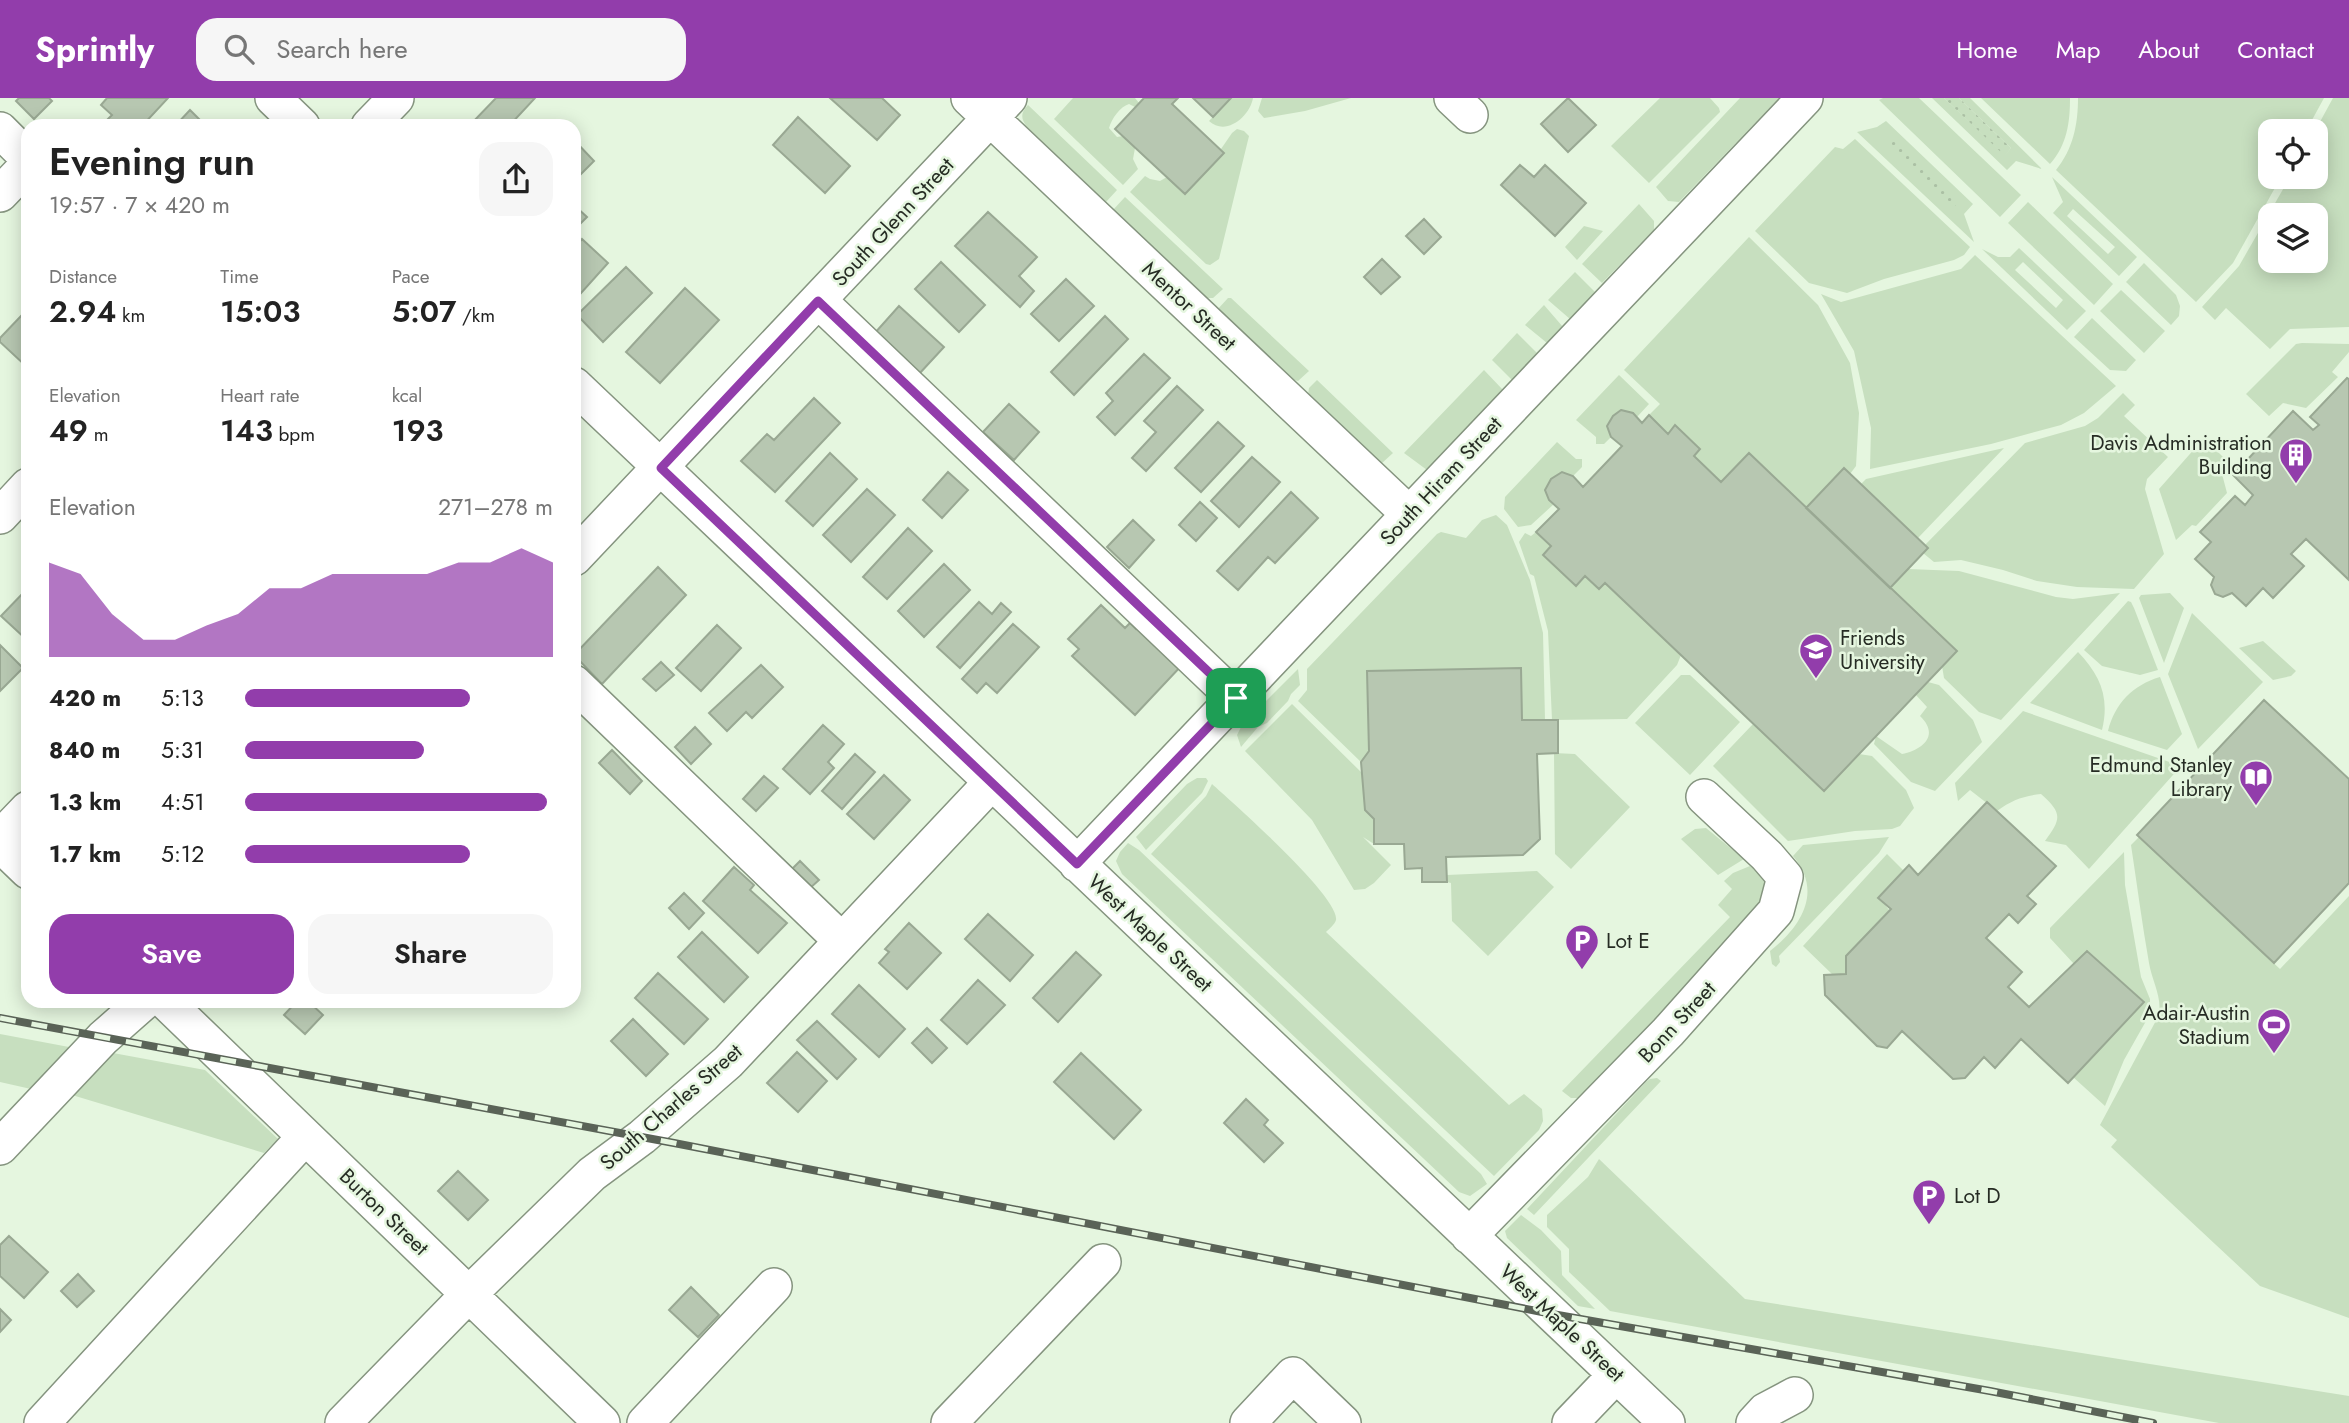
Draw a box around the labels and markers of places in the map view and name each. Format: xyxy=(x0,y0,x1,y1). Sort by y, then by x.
place label: Davis Administration Building xyxy=(2090,428,2272,482)
building icon: Davis Administration Building xyxy=(2277,436,2315,485)
place label: Friends University xyxy=(1840,623,1926,677)
school or university icon: Friends University xyxy=(1797,631,1835,680)
pin xyxy=(1206,668,1266,728)
place label: Edmund Stanley Library xyxy=(2090,750,2233,804)
library icon: Edmund Stanley Library xyxy=(2237,758,2275,807)
parking icon: Lot E xyxy=(1563,922,1601,971)
place label: Lot E xyxy=(1606,926,1650,956)
place label: Adair-Austin Stadium xyxy=(2143,998,2250,1052)
sports icon: Adair-Austin Stadium xyxy=(2255,1006,2293,1055)
parking icon: Lot D xyxy=(1910,1177,1948,1226)
place label: Lot D xyxy=(1954,1181,2001,1211)

